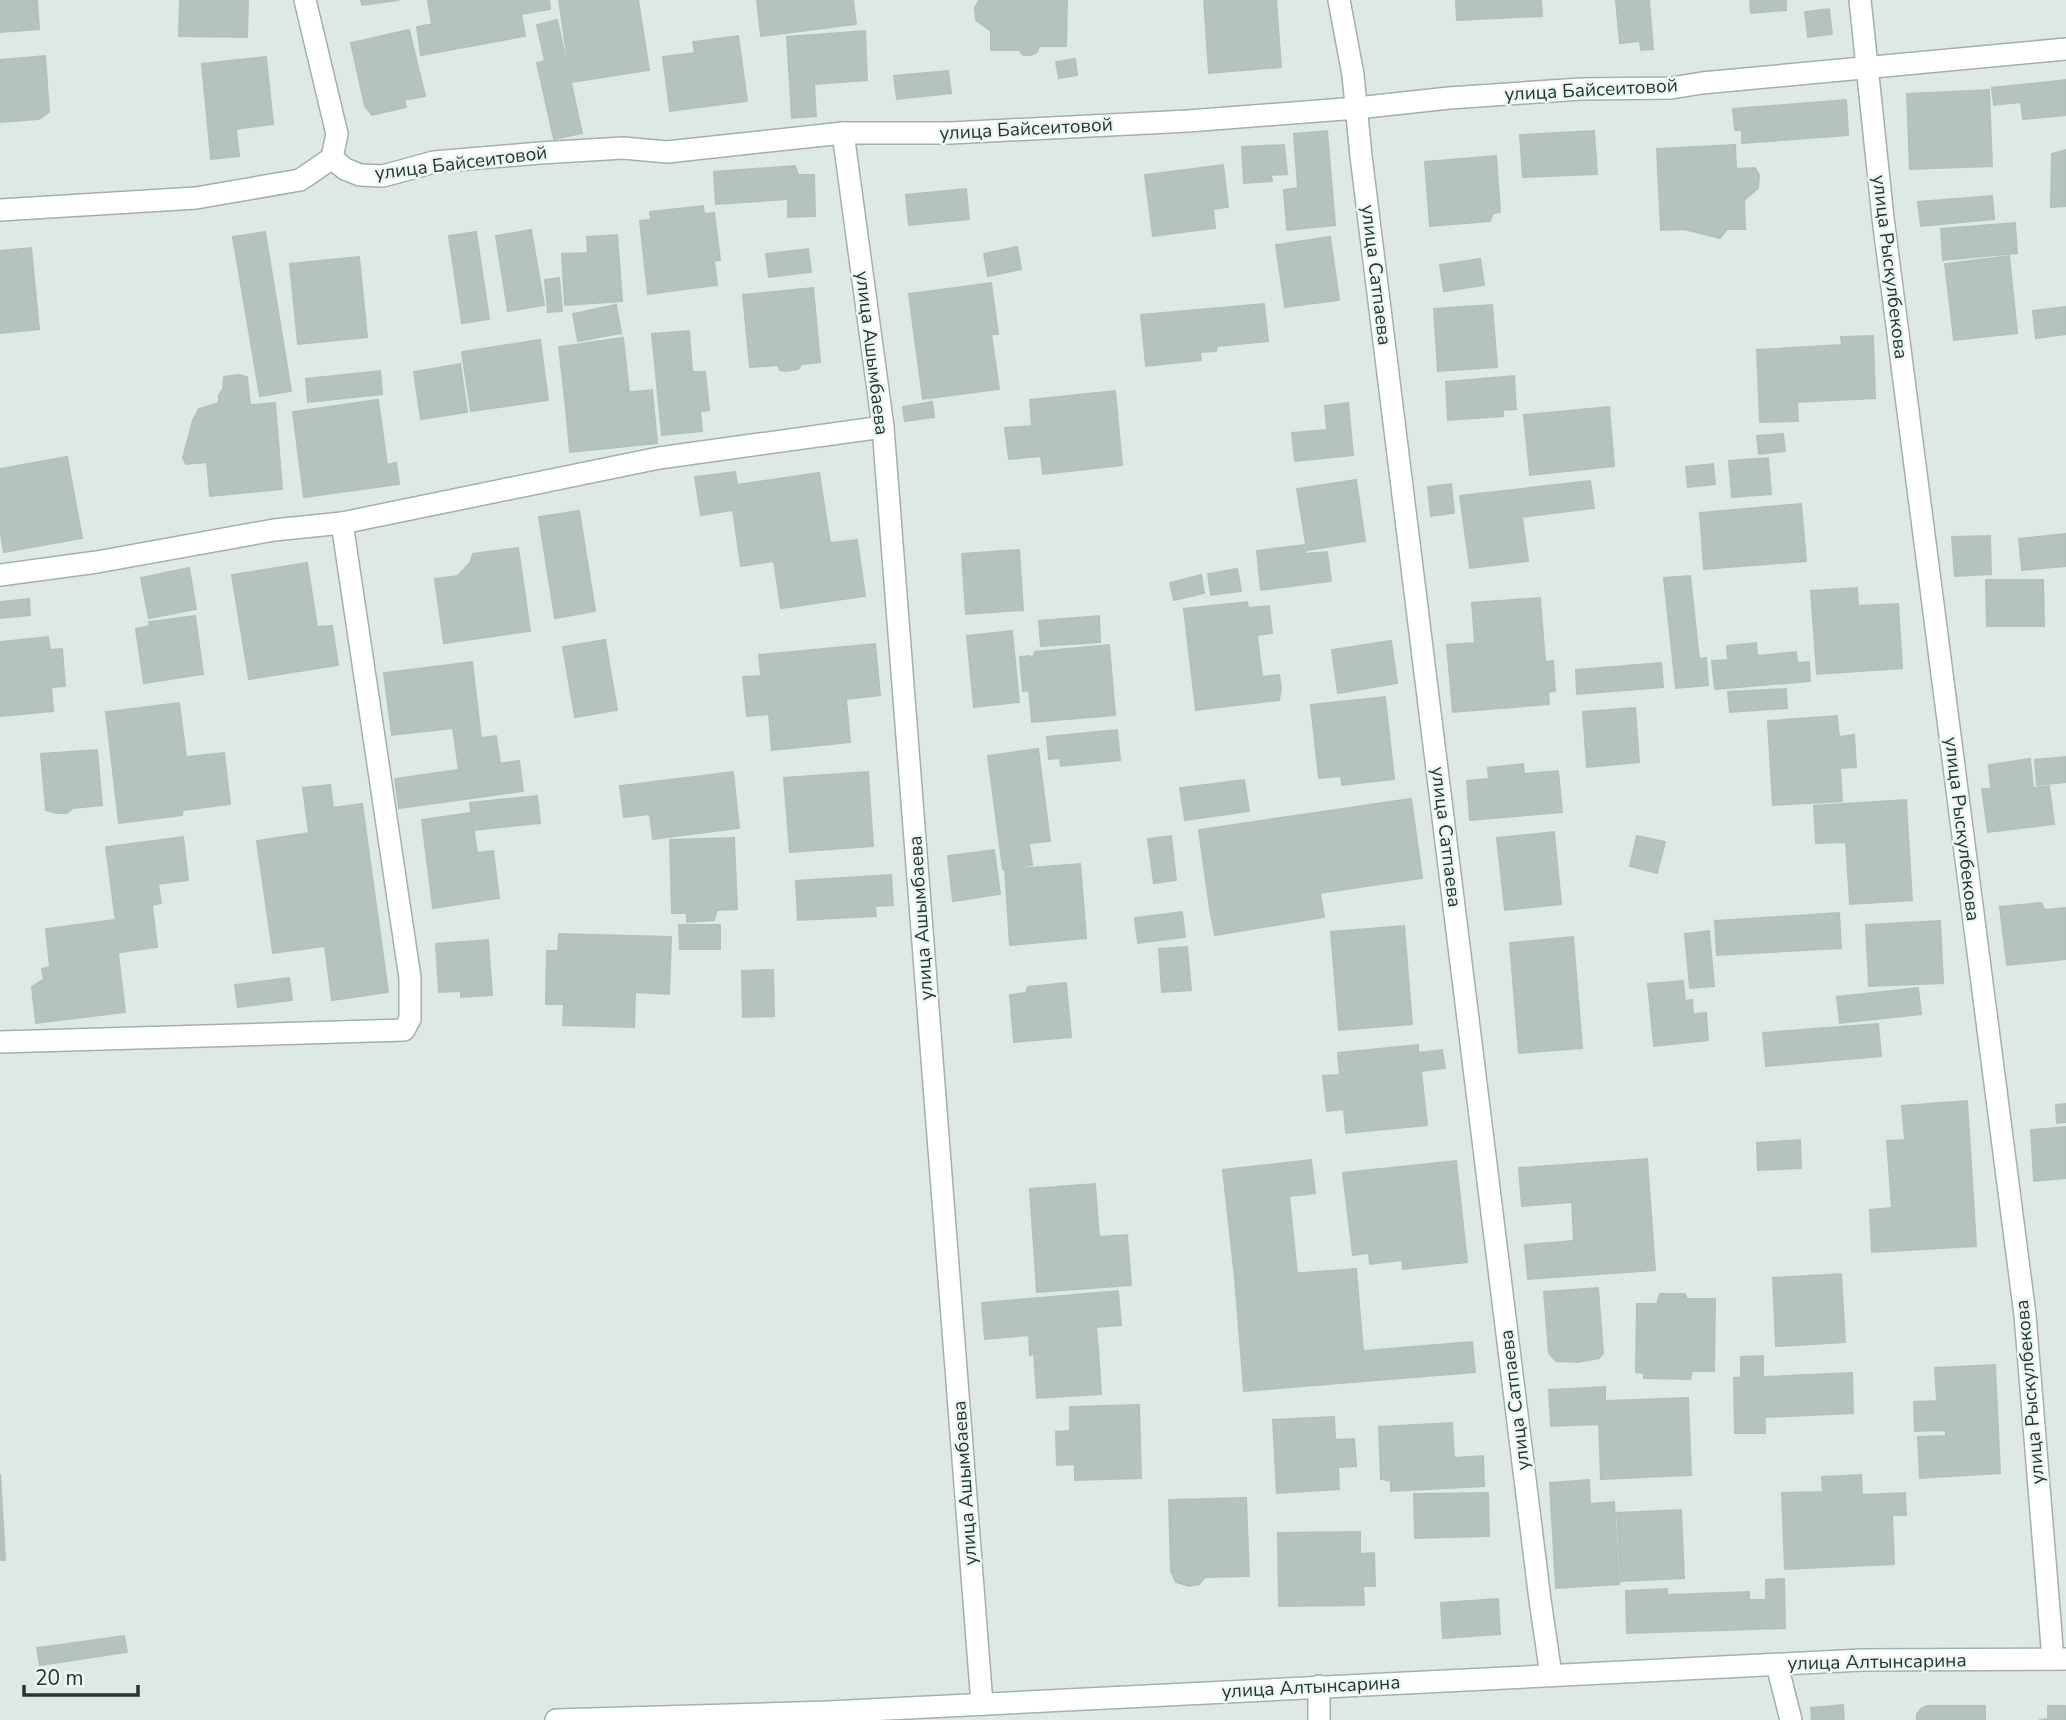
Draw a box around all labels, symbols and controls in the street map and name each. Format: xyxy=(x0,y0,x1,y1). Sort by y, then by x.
street label: улица Байсеитовой xyxy=(1504,72,1678,108)
street label: улица Байсеитовой xyxy=(939,111,1113,147)
street label: улица Байсеитовой xyxy=(373,140,549,186)
street label: улица Рыскулбекова xyxy=(1866,173,1914,361)
street label: улица Сатпаева xyxy=(1354,203,1398,347)
street label: улица Ашымбаева xyxy=(849,269,895,437)
street label: улица Рыскулбекова xyxy=(1938,735,1986,923)
street label: улица Сатпаева xyxy=(1424,765,1468,909)
street label: улица Ашымбаева xyxy=(902,835,940,1001)
street label: улица Рыскулбекова xyxy=(2009,1299,2051,1485)
street label: улица Сатпаева xyxy=(1493,1328,1537,1472)
street label: улица Ашымбаева xyxy=(946,1400,984,1566)
street label: улица Алтынсарина xyxy=(1787,1647,1967,1677)
scale bar xyxy=(24,1654,138,1698)
text: 20 m xyxy=(35,1664,84,1692)
street label: улица Алтынсарина xyxy=(1221,1669,1401,1705)

